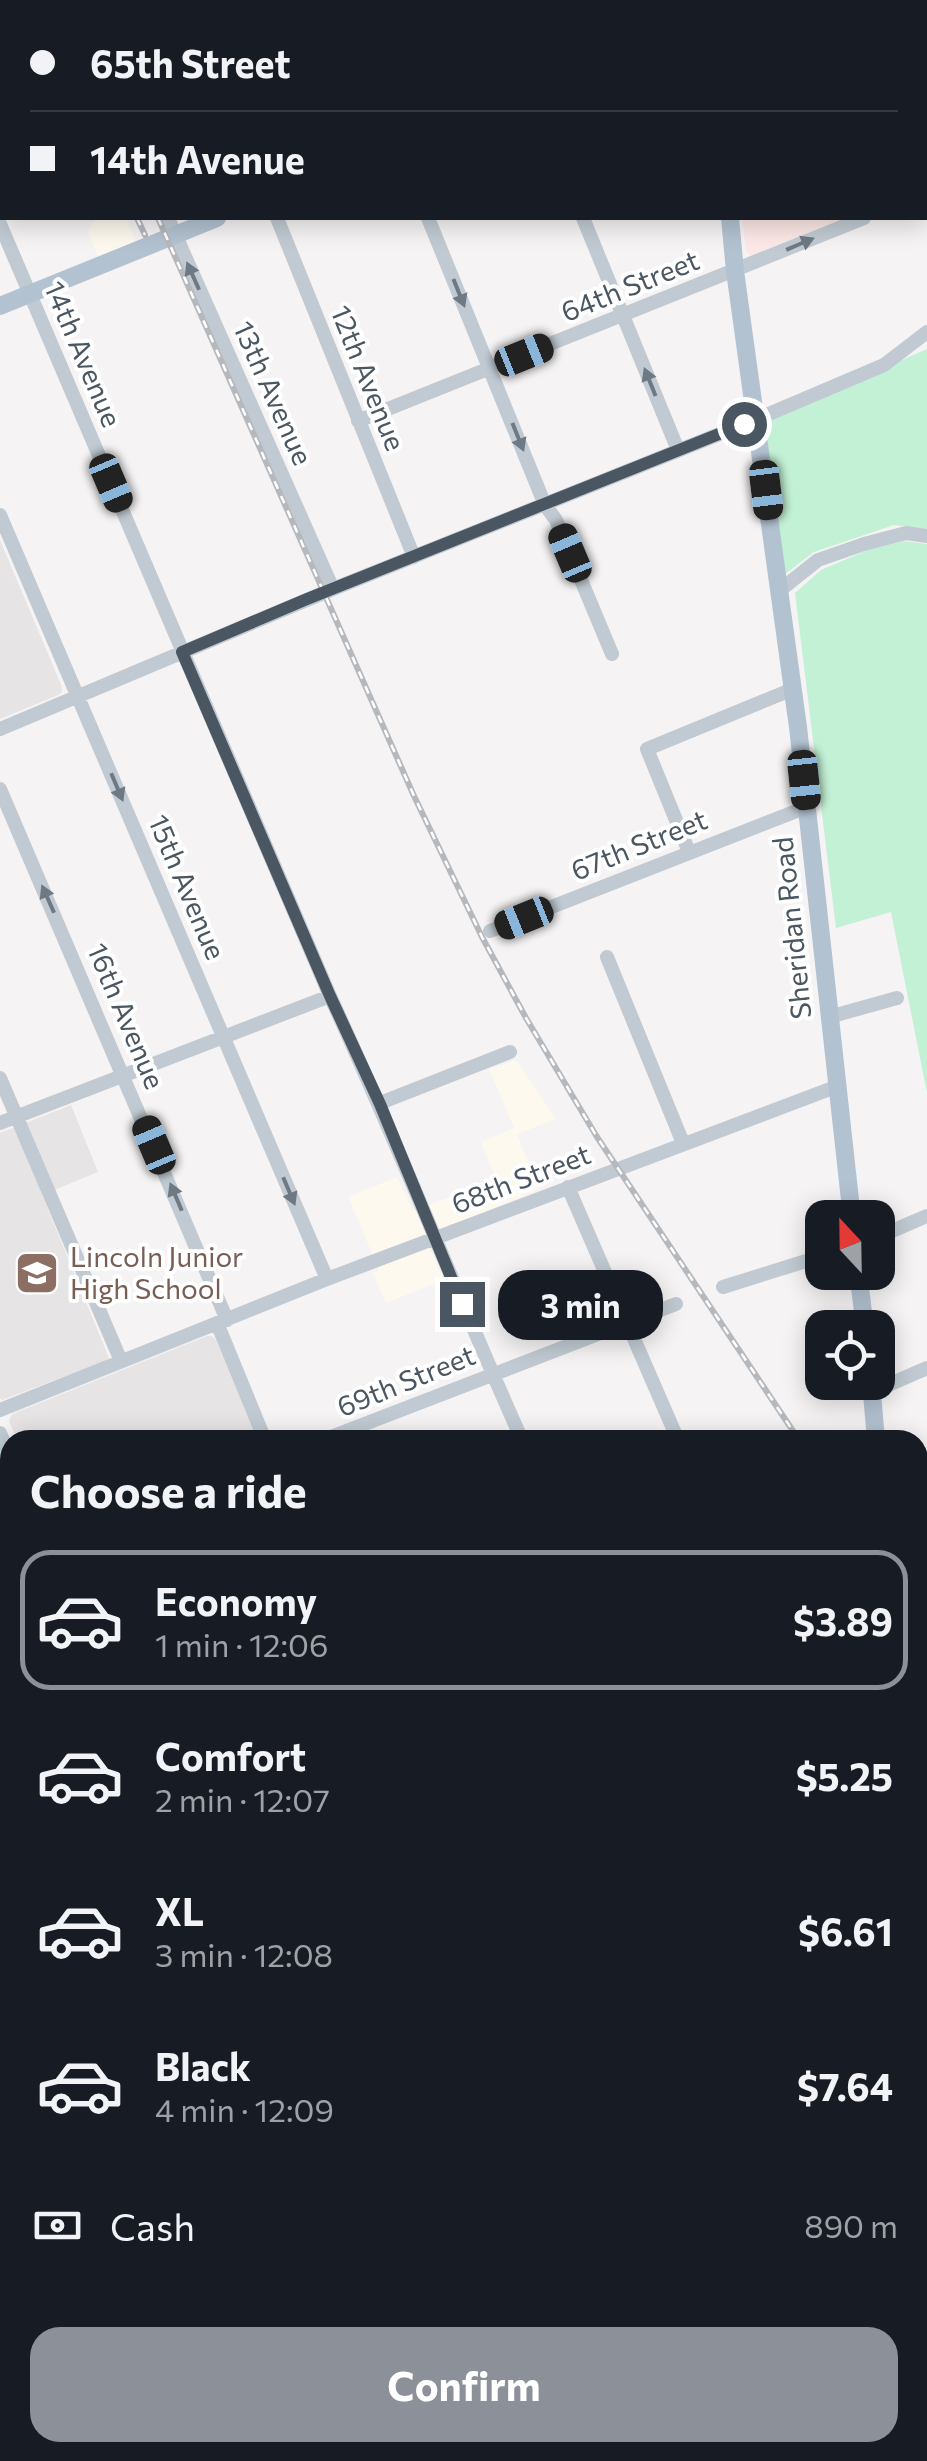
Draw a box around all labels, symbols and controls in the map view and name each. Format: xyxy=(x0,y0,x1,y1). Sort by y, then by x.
text: 65th Street xyxy=(90,39,290,86)
text: 14th Avenue xyxy=(90,135,305,182)
one-way arrow xyxy=(785,236,815,252)
street label: 64th Street xyxy=(556,242,704,328)
one-way arrow xyxy=(185,261,202,290)
street label: 14th Avenue xyxy=(38,276,130,432)
one-way arrow xyxy=(452,278,468,308)
street label: 12th Avenue xyxy=(324,300,413,455)
street label: 13th Avenue xyxy=(227,315,321,470)
car xyxy=(491,330,557,380)
one-way arrow xyxy=(642,367,658,397)
route start xyxy=(722,402,767,447)
one-way arrow xyxy=(510,422,526,452)
car xyxy=(85,450,137,516)
car xyxy=(747,458,785,522)
car xyxy=(544,520,596,586)
car xyxy=(786,749,822,811)
one-way arrow xyxy=(109,772,125,802)
street label: 67th Street xyxy=(566,801,712,887)
street label: 15th Avenue xyxy=(142,809,234,964)
street label: Sheridan Road xyxy=(765,835,817,1021)
one-way arrow xyxy=(40,884,56,914)
car xyxy=(491,893,557,943)
street label: 16th Avenue xyxy=(81,938,173,1094)
car xyxy=(128,1112,180,1178)
street label: 68th Street xyxy=(446,1136,595,1220)
one-way arrow xyxy=(281,1176,297,1206)
one-way arrow xyxy=(168,1183,184,1212)
north arrow xyxy=(805,1200,895,1290)
map controls xyxy=(805,1200,895,1400)
place label: Lincoln Junior High School xyxy=(70,1239,243,1305)
school or university icon: Lincoln Junior High School xyxy=(14,1250,60,1296)
callout: 3 min xyxy=(497,1269,662,1339)
route end xyxy=(440,1282,485,1327)
text: 3 min xyxy=(540,1285,621,1325)
button: locate xyxy=(805,1310,895,1400)
street label: 69th Street xyxy=(332,1337,480,1423)
text: Choose a ride xyxy=(30,1462,307,1517)
icon: car xyxy=(35,1575,125,1665)
text: Economy xyxy=(155,1577,317,1624)
text: $3.89 xyxy=(793,1597,893,1644)
text: 1 min · 12:06 xyxy=(155,1624,328,1664)
icon: car xyxy=(35,1730,125,1820)
text: Comfort xyxy=(155,1732,306,1779)
text: $5.25 xyxy=(796,1752,893,1799)
text: 2 min · 12:07 xyxy=(155,1779,330,1819)
icon: car xyxy=(35,1885,125,1975)
text: XL xyxy=(155,1887,204,1934)
text: $6.61 xyxy=(798,1907,893,1954)
text: 3 min · 12:08 xyxy=(155,1934,333,1974)
icon: car xyxy=(35,2040,125,2130)
text: Black xyxy=(155,2042,251,2089)
text: $7.64 xyxy=(797,2062,893,2109)
text: 4 min · 12:09 xyxy=(155,2089,334,2129)
icon: cash xyxy=(30,2198,85,2253)
text: Cash xyxy=(110,2202,195,2249)
text: 890 m xyxy=(804,2205,898,2245)
button: Confirm xyxy=(30,2327,898,2442)

